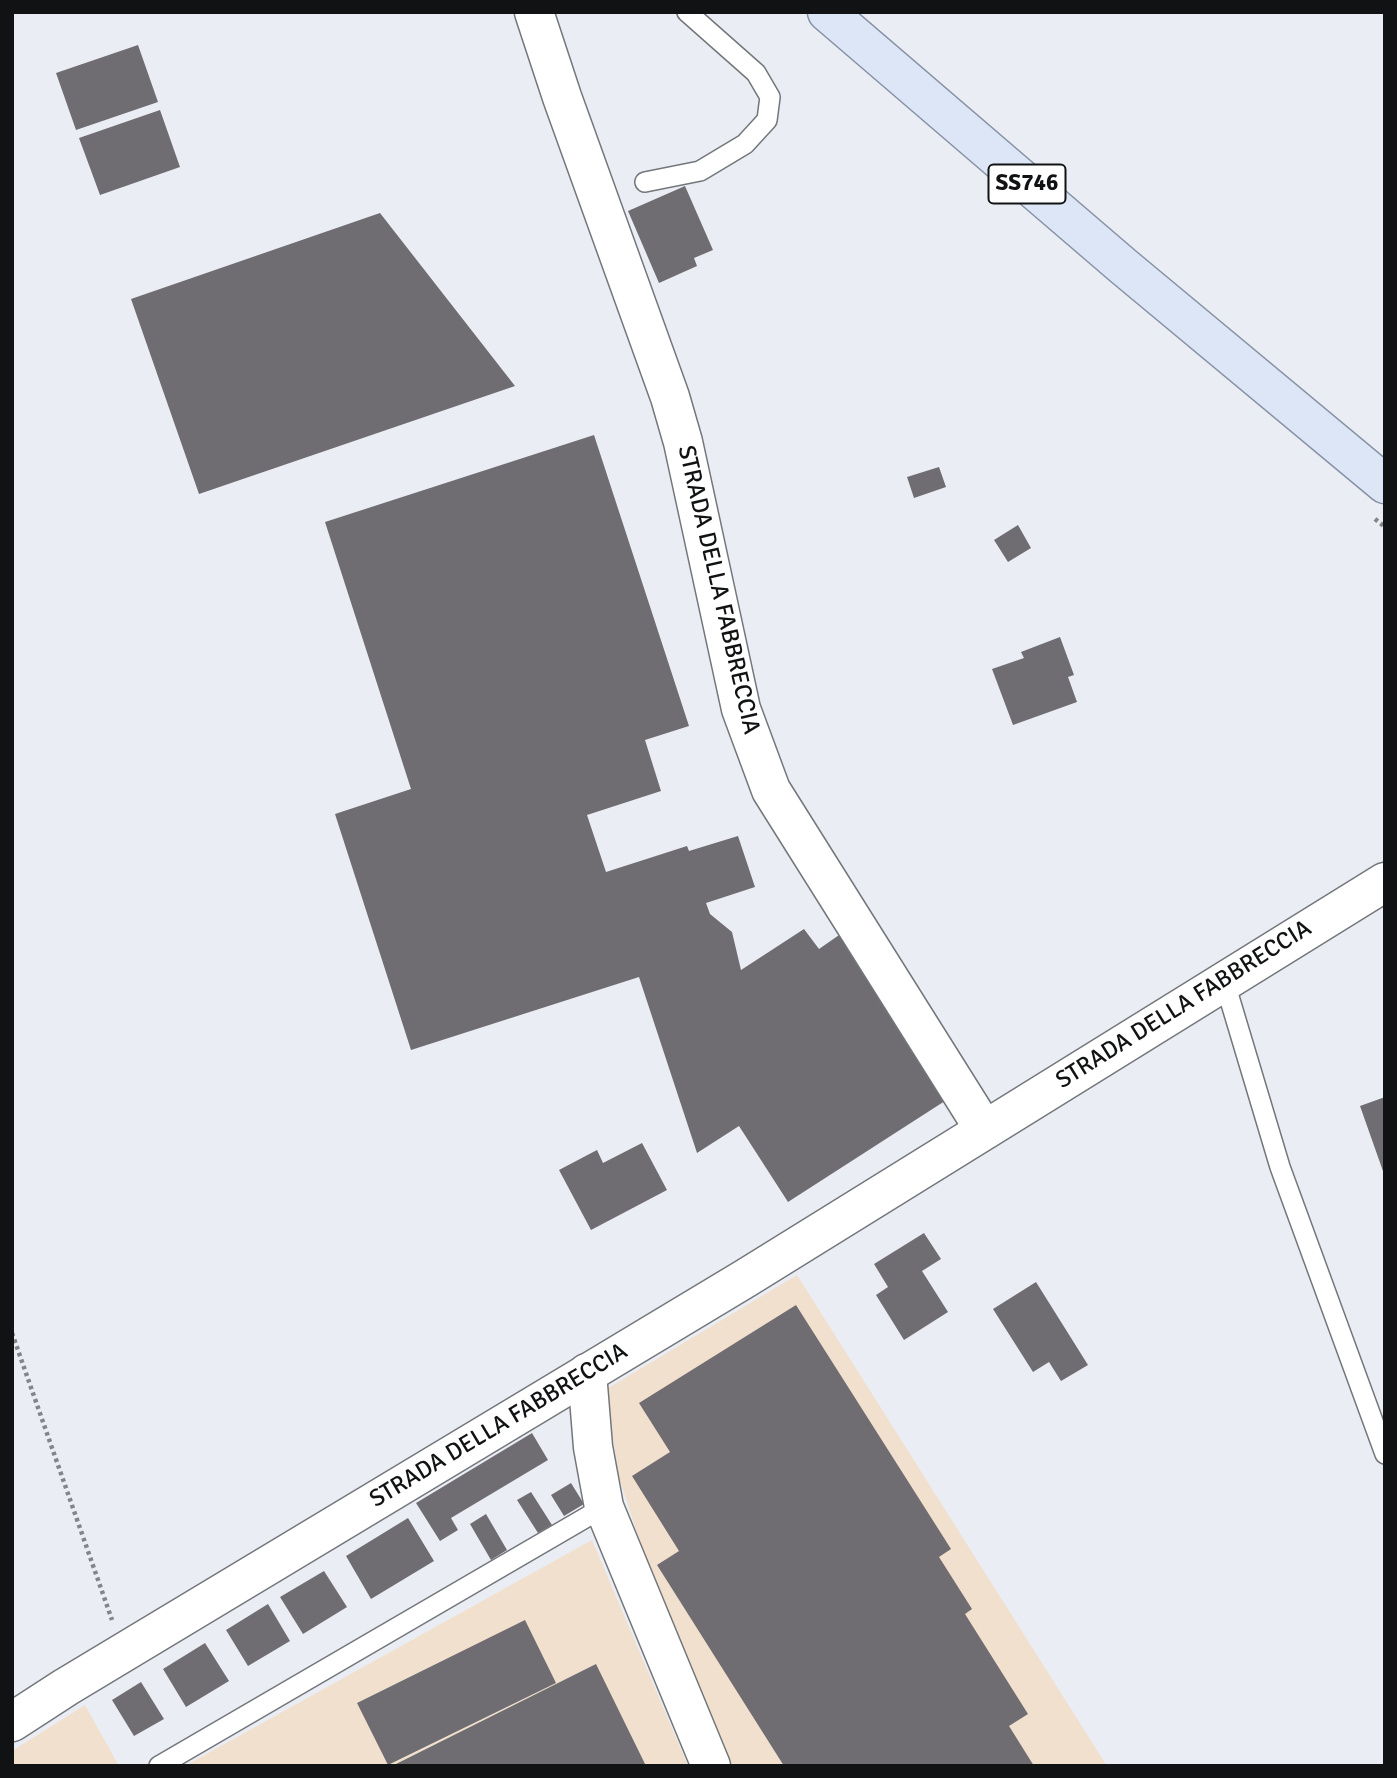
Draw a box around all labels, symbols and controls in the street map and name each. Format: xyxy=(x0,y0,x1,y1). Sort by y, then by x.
road number: SS746 xyxy=(988,164,1066,204)
street label: STRADA DELLA FABBRECCIA xyxy=(671,443,765,737)
street label: STRADA DELLA FABBRECCIA xyxy=(1051,914,1317,1096)
street label: STRADA DELLA FABBRECCIA xyxy=(365,1338,633,1514)

